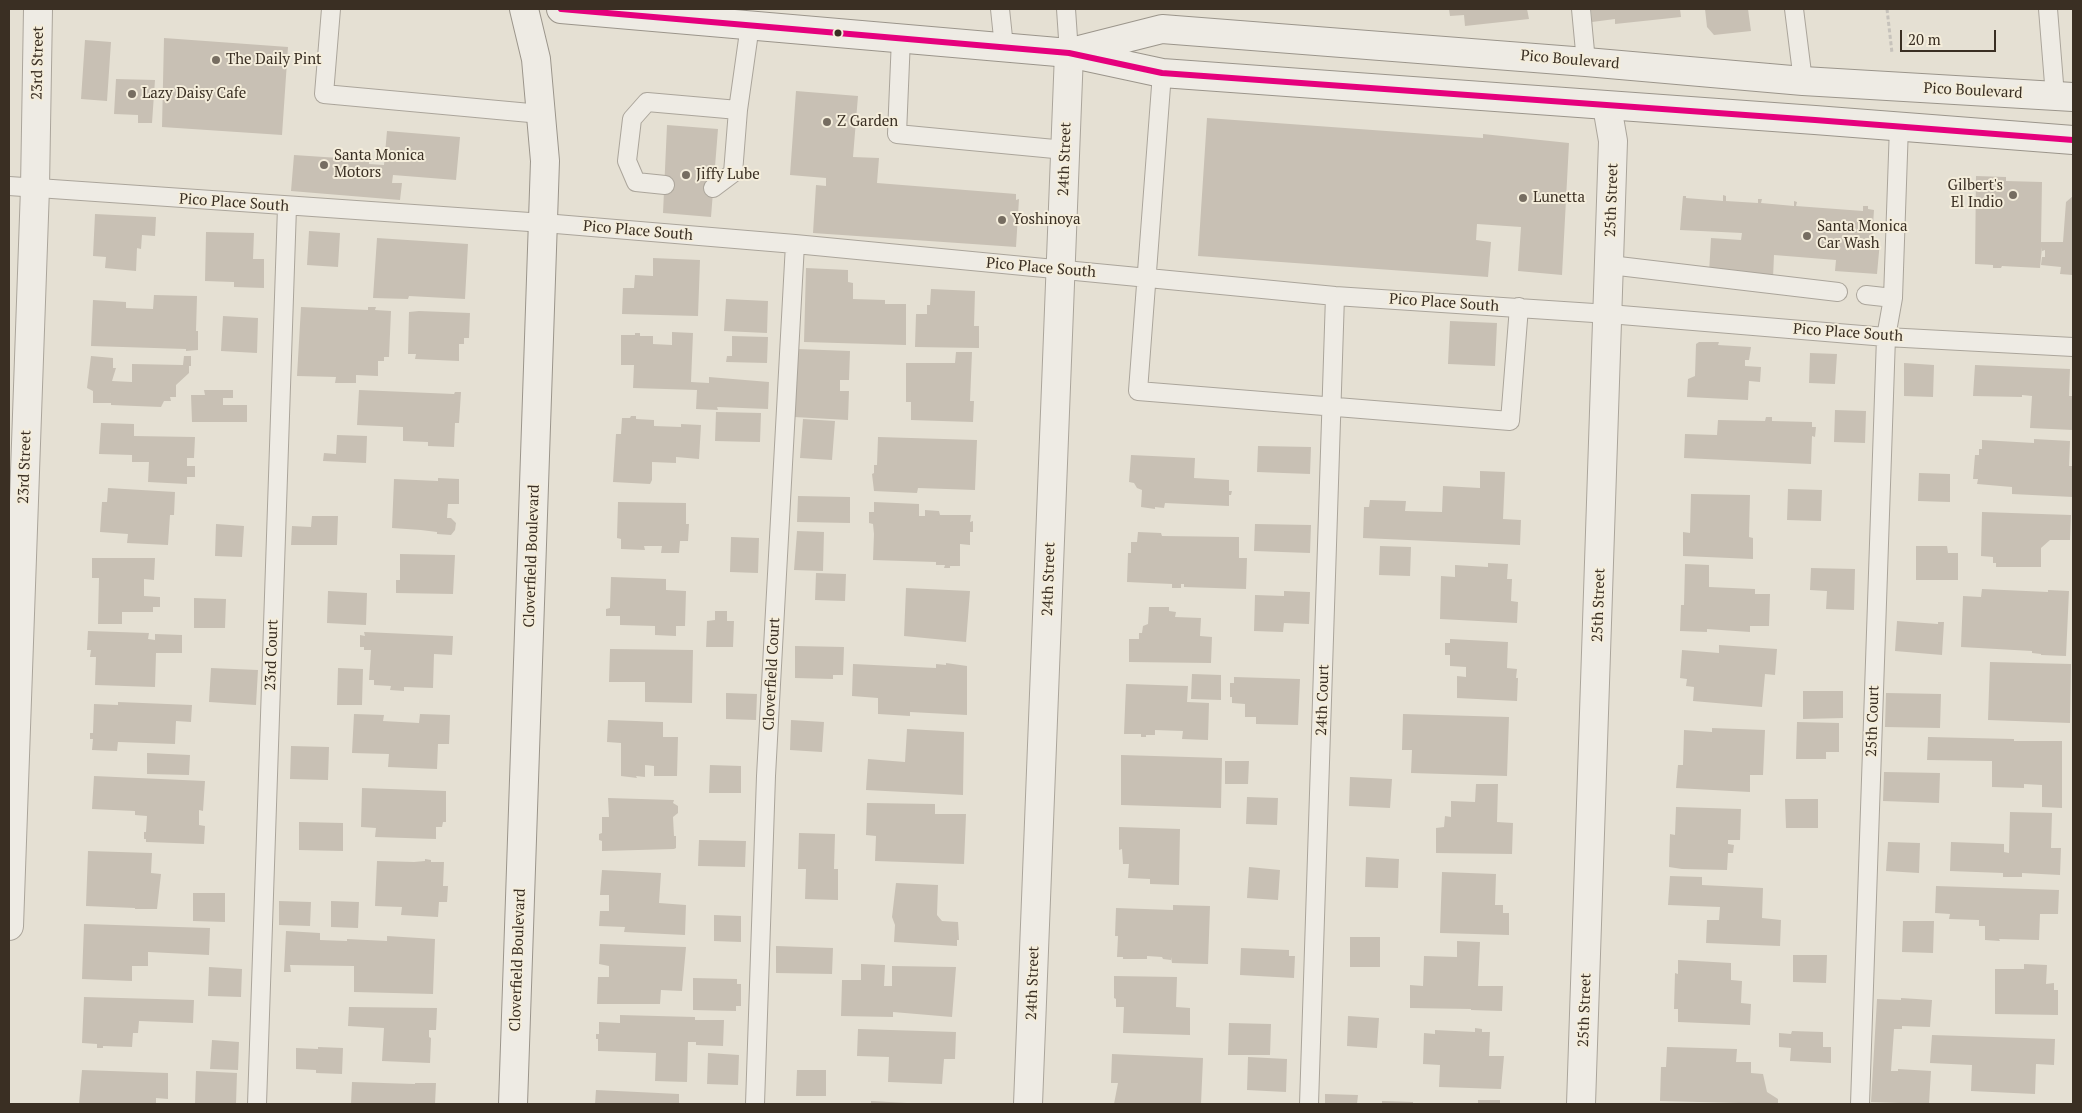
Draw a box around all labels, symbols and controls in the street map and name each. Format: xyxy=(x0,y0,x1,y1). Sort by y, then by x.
scale bar xyxy=(1902,20,1998,52)
street label: 23rd Street xyxy=(28,26,48,100)
unlabelled marker xyxy=(833,28,843,38)
text: 20 m xyxy=(1908,29,1941,49)
street label: Pico Boulevard xyxy=(1520,47,1620,73)
place label: The Daily Pint xyxy=(226,51,322,69)
marker: The Daily Pint xyxy=(210,54,222,66)
street label: Pico Boulevard xyxy=(1923,79,2023,103)
place label: Lazy Daisy Cafe xyxy=(142,85,246,103)
marker: Lazy Daisy Cafe xyxy=(126,88,138,100)
place label: Z Garden xyxy=(837,113,898,131)
marker: Z Garden xyxy=(821,116,833,128)
street label: 24th Street xyxy=(1055,122,1075,196)
place label: Santa Monica Motors xyxy=(334,147,425,182)
marker: Santa Monica Motors xyxy=(318,159,330,171)
street label: 25th Street xyxy=(1602,163,1622,237)
place label: Jiffy Lube xyxy=(696,166,760,184)
marker: Jiffy Lube xyxy=(680,169,692,181)
place label: Gilbert's El Indio xyxy=(1948,177,2003,212)
place label: Lunetta xyxy=(1533,189,1585,207)
marker: Gilbert's El Indio xyxy=(2007,189,2019,201)
street label: Pico Place South xyxy=(178,190,290,216)
marker: Lunetta xyxy=(1517,192,1529,204)
place label: Yoshinoya xyxy=(1012,211,1080,229)
marker: Yoshinoya xyxy=(996,214,1008,226)
street label: Pico Place South xyxy=(582,217,694,245)
place label: Santa Monica Car Wash xyxy=(1817,218,1908,253)
marker: Santa Monica Car Wash xyxy=(1801,230,1813,242)
street label: Pico Place South xyxy=(985,254,1097,282)
street label: Pico Place South xyxy=(1388,290,1500,316)
street label: Pico Place South xyxy=(1792,320,1904,346)
street label: 23rd Street xyxy=(15,430,35,504)
street label: Cloverfield Boulevard xyxy=(521,484,543,628)
street label: 24th Street xyxy=(1039,542,1059,616)
street label: 25th Street xyxy=(1589,568,1609,642)
street label: Cloverfield Court xyxy=(760,617,784,731)
street label: 23rd Court xyxy=(262,619,282,691)
street label: 24th Court xyxy=(1313,664,1333,736)
street label: 25th Court xyxy=(1863,685,1883,757)
street label: Cloverfield Boulevard xyxy=(507,888,529,1032)
street label: 24th Street xyxy=(1023,946,1043,1020)
street label: 25th Street xyxy=(1575,973,1595,1047)

